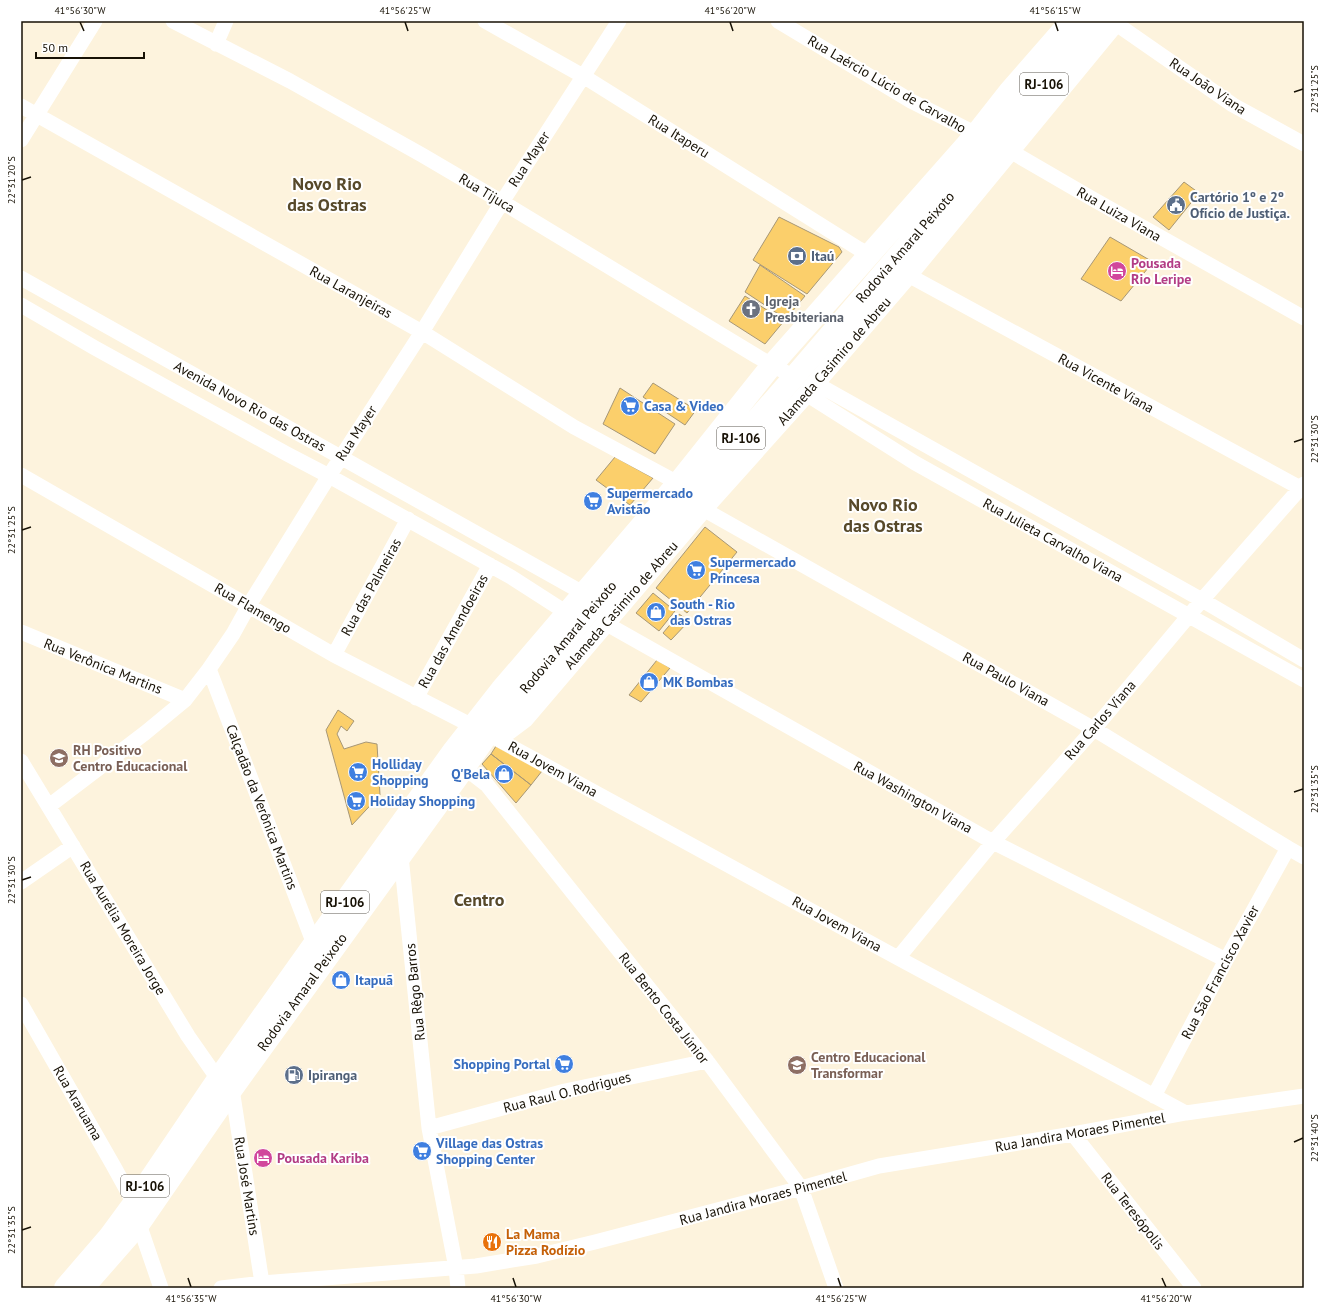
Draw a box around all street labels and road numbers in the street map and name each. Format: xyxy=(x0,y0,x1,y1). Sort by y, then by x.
street label: Rua Laércio Lúcio de Carvalho xyxy=(804,31,970,137)
street label: Rua João Viana xyxy=(1166,54,1250,118)
road number: RJ-106 xyxy=(1020,73,1068,95)
street label: Rua Itaperu xyxy=(645,110,713,162)
street label: Rua Mayer xyxy=(504,128,554,190)
street label: Rua Tijuca xyxy=(456,169,518,217)
street label: Rua Luiza Viana xyxy=(1074,183,1164,245)
street label: Rodovia Amaral Peixoto xyxy=(852,188,958,306)
street label: Rua Laranjeiras xyxy=(306,262,396,322)
street label: Alameda Casimiro de Abreu xyxy=(773,293,895,429)
street label: Rua Vicente Viana xyxy=(1055,349,1157,417)
street label: Avenida Novo Rio das Ostras xyxy=(171,357,329,455)
street label: Rua Mayer xyxy=(331,402,381,464)
road number: RJ-106 xyxy=(717,427,765,449)
street label: Rua Julieta Carvalho Viana xyxy=(980,494,1126,586)
street label: Rua das Palmeiras xyxy=(337,535,405,639)
street label: Alameda Casimiro de Abreu xyxy=(560,537,682,673)
street label: Rua das Amendoeiras xyxy=(414,571,492,691)
street label: Rodovia Amaral Peixoto xyxy=(516,577,620,697)
street label: Rua Flamengo xyxy=(211,579,295,637)
street label: Rua Verônica Martins xyxy=(41,634,165,698)
street label: Rua Paulo Viana xyxy=(959,648,1053,710)
street label: Rua Carlos Viana xyxy=(1060,676,1140,764)
street label: Calçadão da Verônica Martins xyxy=(222,722,302,892)
street label: Rua Jovem Viana xyxy=(505,737,601,801)
street label: Rua Washington Viana xyxy=(851,757,976,837)
street label: Rua Aurélia Moreira Jorge xyxy=(76,858,170,998)
road number: RJ-106 xyxy=(321,891,369,913)
street label: Rua Jovem Viana xyxy=(789,892,885,956)
street label: Rua São Francisco Xavier xyxy=(1177,902,1263,1042)
street label: Rodovia Amaral Peixoto xyxy=(253,929,351,1055)
street label: Rua Rêgo Barros xyxy=(401,942,429,1042)
street label: Rua Bento Costa Júnior xyxy=(615,949,713,1068)
street label: Rua Araruama xyxy=(49,1062,107,1144)
street label: Rua Raul O. Rodrigues xyxy=(501,1067,633,1117)
street label: Rua Jandira Moraes Pimentel xyxy=(994,1108,1166,1156)
street label: Rua José Martins xyxy=(230,1135,264,1237)
street label: Rua Jandira Moraes Pimentel xyxy=(677,1167,849,1229)
street label: Rua Teresópolis xyxy=(1097,1169,1169,1253)
road number: RJ-106 xyxy=(121,1175,169,1197)

